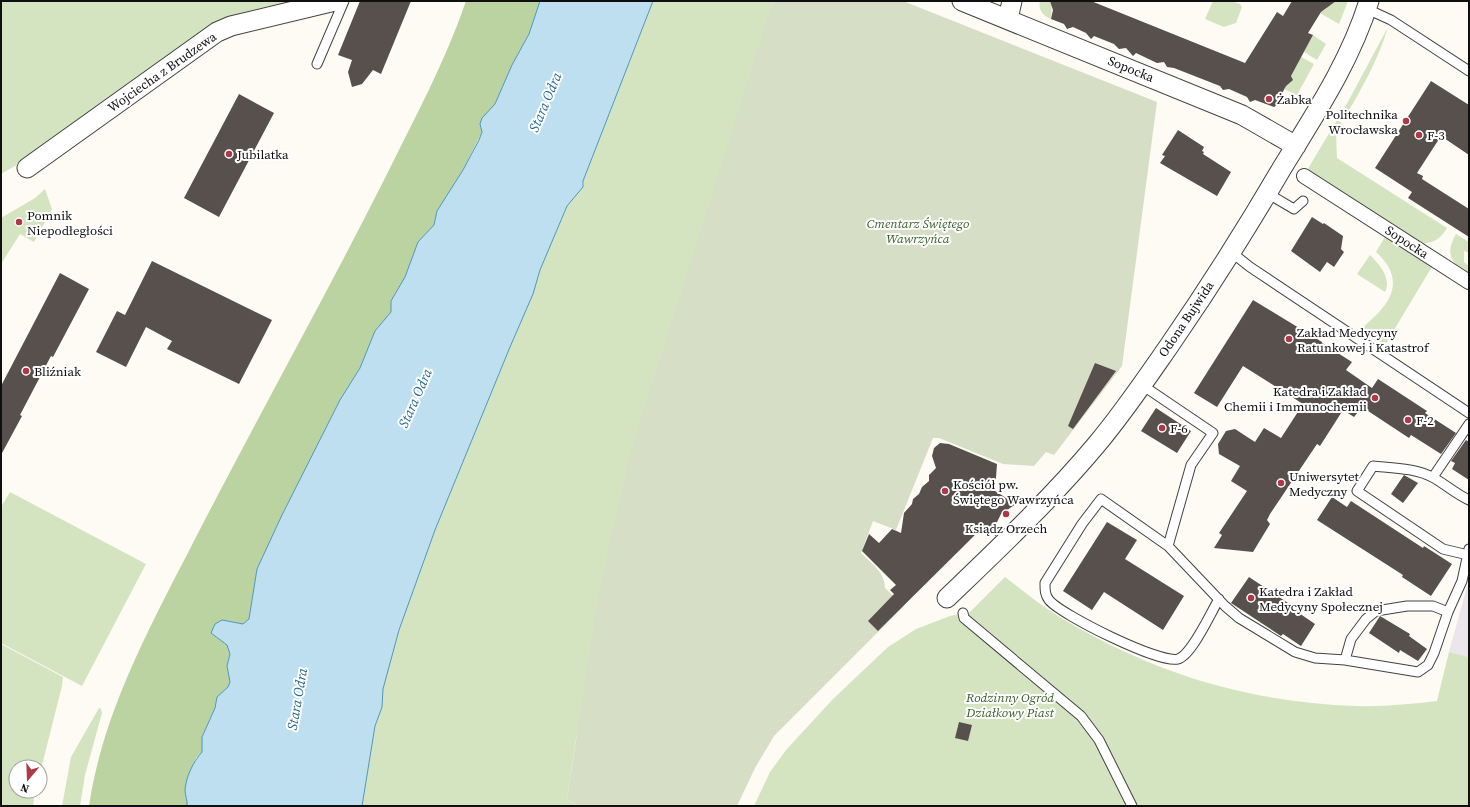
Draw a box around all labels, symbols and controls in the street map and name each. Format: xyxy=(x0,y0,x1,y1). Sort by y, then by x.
street label: Wojciecha z Brudzewa xyxy=(104,28,220,116)
street label: Sopocka xyxy=(1105,52,1157,86)
water label: Stara Odra xyxy=(524,69,567,135)
place label: Żabka xyxy=(1277,91,1312,108)
marker: Żabka xyxy=(1264,94,1274,104)
place label: Politechnika Wrocławska xyxy=(1325,106,1398,138)
marker: Politechnika Wrocławska xyxy=(1401,116,1411,126)
place label: F-3 xyxy=(1427,127,1445,144)
marker: F-3 xyxy=(1414,130,1424,140)
place label: Jubilatka xyxy=(236,146,289,163)
marker: Jubilatka xyxy=(224,149,234,159)
place label: Pomnik Niepodłegłości xyxy=(27,207,113,239)
park label: Cmentarz Świętego Wawrzyńca xyxy=(867,215,969,247)
marker: Pomnik Niepodłegłości xyxy=(14,217,24,227)
street label: Sopocka xyxy=(1382,222,1432,262)
street label: Odona Bujwida xyxy=(1154,277,1218,360)
place label: Zakład Medycyny Ratunkowej i Katastrof xyxy=(1297,324,1430,356)
marker: Zakład Medycyny Ratunkowej i Katastrof xyxy=(1284,334,1294,344)
place label: Bliźniak xyxy=(34,363,82,380)
water label: Stara Odra xyxy=(393,365,437,431)
marker: Bliźniak xyxy=(21,366,31,376)
place label: Katedra i Zakład Chemii i Immunochemii xyxy=(1224,383,1368,415)
marker: Katedra i Zakład Chemii i Immunochemii xyxy=(1370,393,1380,403)
place label: F-2 xyxy=(1416,412,1434,429)
marker: F-2 xyxy=(1403,415,1413,425)
place label: F-6 xyxy=(1170,420,1188,437)
marker: F-6 xyxy=(1157,423,1167,433)
place label: Uniwersytet Medyczny xyxy=(1289,468,1360,500)
place label: Kościół pw. Świętego Wawrzyńca xyxy=(953,476,1074,508)
marker: Uniwersytet Medyczny xyxy=(1276,478,1286,488)
marker: Kościół pw. Świętego Wawrzyńca xyxy=(940,486,950,496)
marker: Ksiądz Orzech xyxy=(1001,509,1011,519)
place label: Ksiądz Orzech xyxy=(965,520,1047,537)
place label: Katedra i Zakład Medycyny Społecznej xyxy=(1259,583,1383,615)
marker: Katedra i Zakład Medycyny Społecznej xyxy=(1246,593,1256,603)
water label: Stara Odra xyxy=(282,666,312,732)
park label: Rodzinny Ogród Działkowy Piast xyxy=(965,689,1054,721)
north arrow xyxy=(8,759,48,799)
text: N xyxy=(19,780,31,796)

